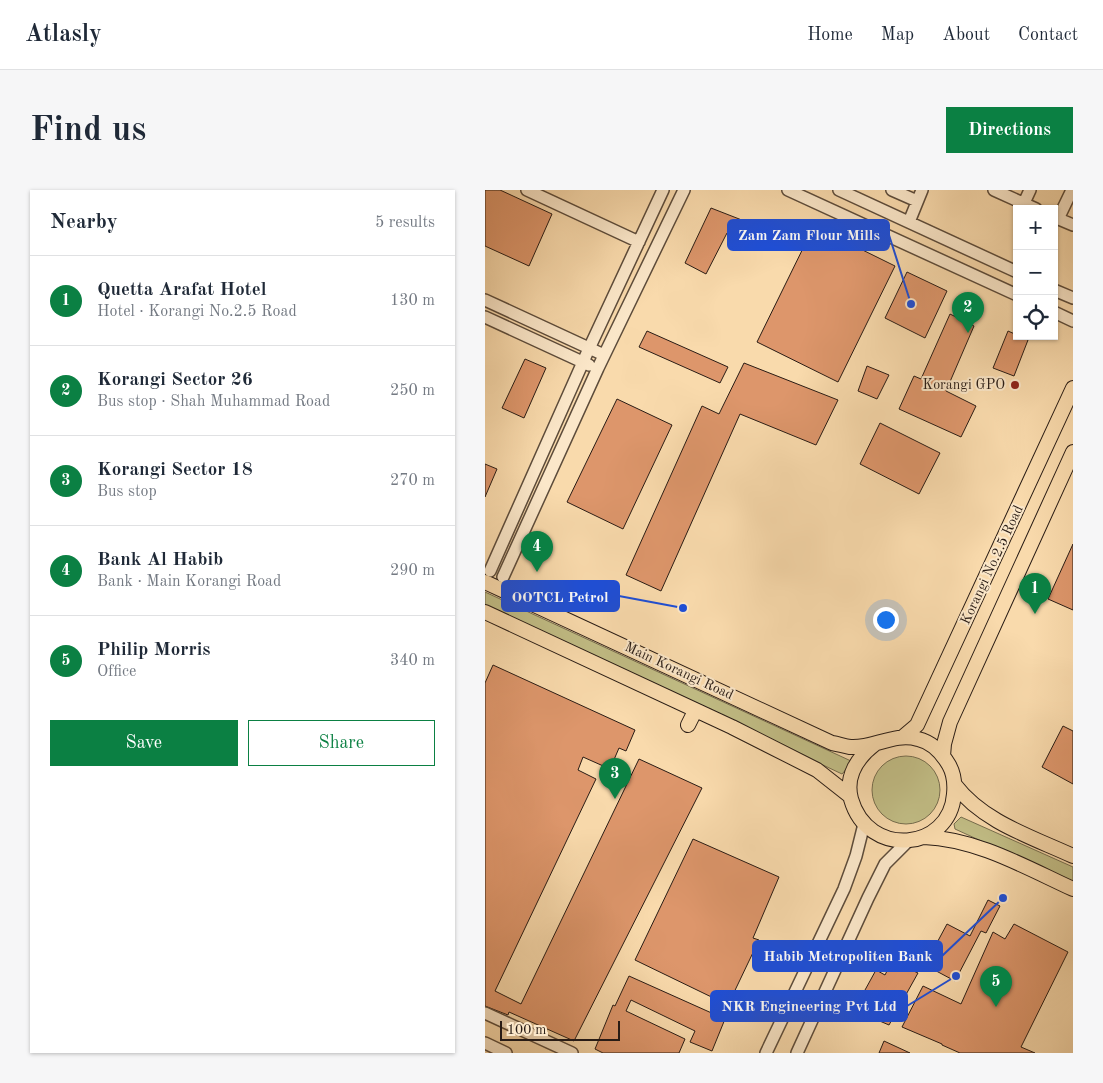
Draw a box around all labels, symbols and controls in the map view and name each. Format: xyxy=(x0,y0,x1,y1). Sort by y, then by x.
text: Atlasly xyxy=(25,23,102,47)
text: Home xyxy=(807,26,853,44)
text: Map xyxy=(881,26,914,44)
text: About xyxy=(942,26,990,44)
text: Contact xyxy=(1018,26,1078,44)
button: Directions xyxy=(946,107,1073,153)
text: Find us xyxy=(30,113,146,148)
map controls xyxy=(1013,205,1058,340)
button: + xyxy=(1013,205,1058,250)
text: Nearby xyxy=(50,212,118,233)
text: 5 results xyxy=(375,215,435,231)
callout: Zam Zam Flour Mills xyxy=(728,220,889,250)
text: Zam Zam Flour Mills xyxy=(738,229,880,244)
button: − xyxy=(1013,250,1058,295)
text: Quetta Arafat Hotel xyxy=(97,281,266,300)
pin: 2 xyxy=(952,292,984,333)
text: 1 xyxy=(61,293,71,309)
text: 130 m xyxy=(390,293,435,309)
button: locate xyxy=(1013,295,1058,340)
text: Hotel · Korangi No.2.5 Road xyxy=(97,304,297,320)
text: Korangi Sector 26 xyxy=(97,371,253,390)
place label: Korangi GPO xyxy=(923,378,1005,392)
marker: Korangi GPO xyxy=(1009,379,1021,391)
text: 2 xyxy=(61,383,71,399)
text: 250 m xyxy=(390,383,435,399)
text: Bus stop · Shah Muhammad Road xyxy=(97,394,330,410)
text: Korangi Sector 18 xyxy=(97,461,253,480)
text: 3 xyxy=(61,473,71,489)
text: 270 m xyxy=(390,473,435,489)
text: Bus stop xyxy=(97,484,157,500)
street label: Korangi No.2.5 Road xyxy=(958,503,1026,627)
pin: 4 xyxy=(521,531,553,572)
text: Bank Al Habib xyxy=(97,551,223,570)
text: 4 xyxy=(61,563,71,579)
text: 290 m xyxy=(390,563,435,579)
pin: 1 xyxy=(1019,573,1051,614)
text: Bank · Main Korangi Road xyxy=(97,574,281,590)
callout: OOTCL Petrol xyxy=(502,581,619,611)
text: OOTCL Petrol xyxy=(511,591,609,606)
your location xyxy=(873,607,899,633)
street label: Main Korangi Road xyxy=(623,640,735,702)
text: Philip Morris xyxy=(97,641,211,660)
text: 5 xyxy=(61,653,71,669)
text: 340 m xyxy=(390,653,435,669)
text: Office xyxy=(97,664,136,680)
button: Save xyxy=(50,720,238,766)
button: Share xyxy=(248,720,435,766)
pin: 3 xyxy=(599,758,631,799)
callout: Habib Metropoliten Bank xyxy=(753,941,942,971)
text: Habib Metropoliten Bank xyxy=(763,950,933,965)
pin: 5 xyxy=(980,966,1012,1007)
callout: NKR Engineering Pvt Ltd xyxy=(711,991,907,1021)
text: NKR Engineering Pvt Ltd xyxy=(721,1000,897,1015)
scale bar xyxy=(500,1018,620,1041)
text: 100 m xyxy=(507,1023,546,1037)

